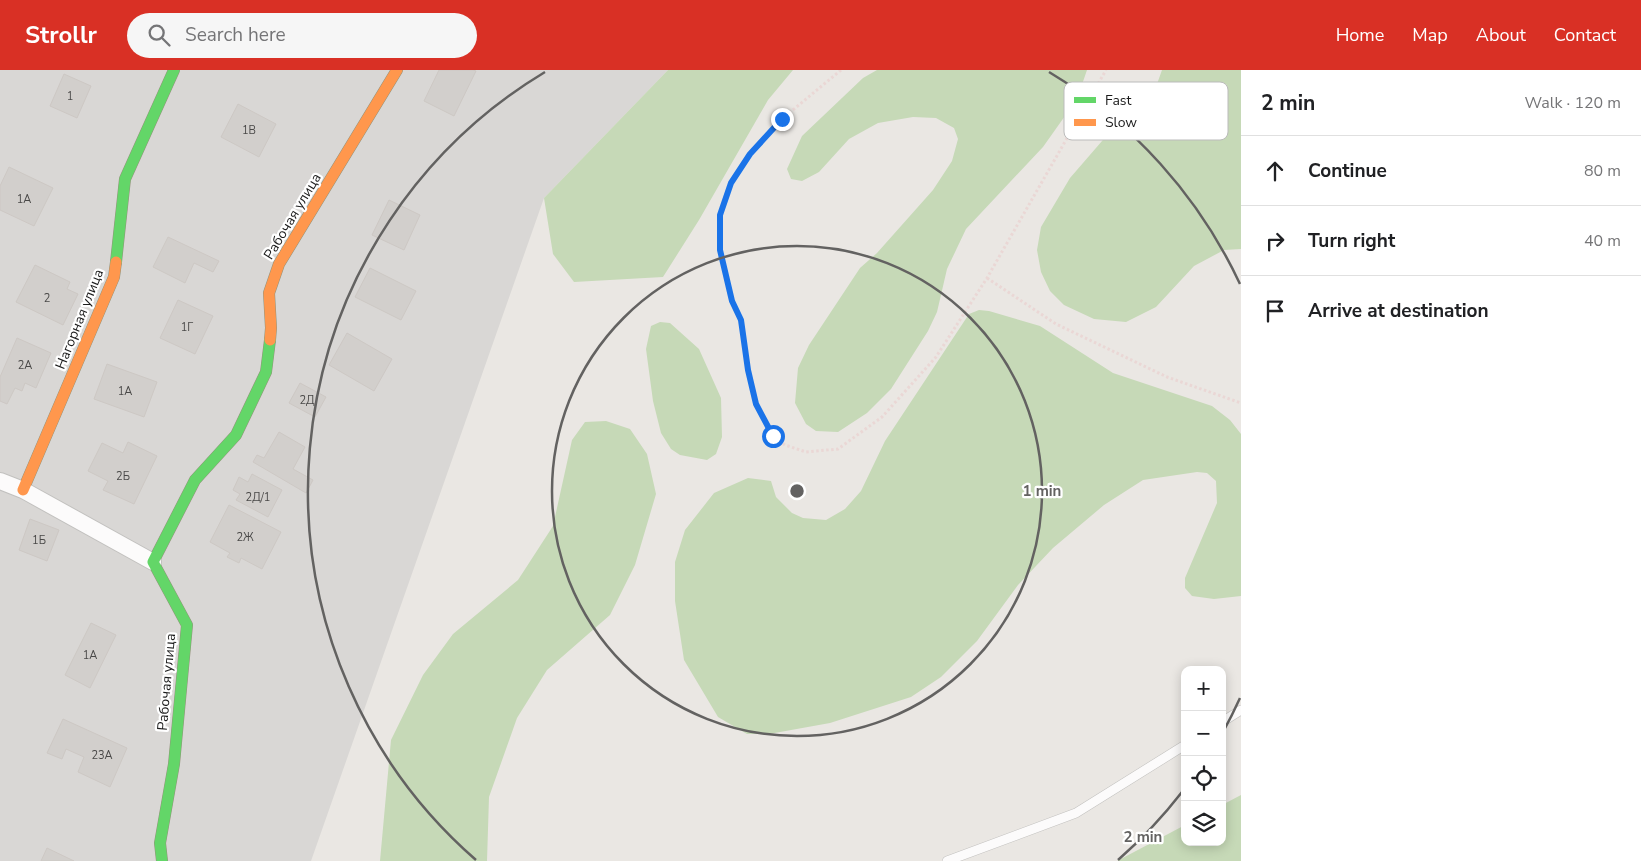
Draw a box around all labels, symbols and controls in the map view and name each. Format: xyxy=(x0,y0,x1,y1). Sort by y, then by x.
search box xyxy=(127,13,477,58)
text: Strollr xyxy=(25,19,97,51)
icon: search xyxy=(145,21,173,49)
text: Search here xyxy=(185,22,286,48)
text: Home xyxy=(1336,23,1384,47)
text: Map xyxy=(1412,23,1448,47)
text: About xyxy=(1476,23,1526,47)
text: Contact xyxy=(1554,23,1616,47)
legend xyxy=(1064,82,1228,140)
house number: 1 xyxy=(67,89,73,104)
text: 2 min xyxy=(1261,89,1315,117)
text: Fast xyxy=(1105,91,1131,110)
text: Walk · 120 m xyxy=(1525,92,1621,114)
route end xyxy=(771,108,794,131)
text: Slow xyxy=(1105,113,1137,132)
house number: 1В xyxy=(242,123,256,138)
icon: ahead xyxy=(1261,157,1289,185)
text: Continue xyxy=(1308,158,1387,184)
text: 80 m xyxy=(1584,160,1621,182)
street label: Рабочая улица xyxy=(259,170,326,263)
house number: 1А xyxy=(17,192,31,207)
icon: right xyxy=(1261,227,1289,255)
text: Turn right xyxy=(1308,228,1395,254)
text: 40 m xyxy=(1584,230,1621,252)
street label: Нагорная улица xyxy=(51,266,108,372)
house number: 2 xyxy=(44,291,50,306)
icon: arrive xyxy=(1261,297,1289,325)
text: Arrive at destination xyxy=(1308,298,1489,324)
house number: 1Г xyxy=(181,320,193,335)
house number: 2А xyxy=(18,358,32,373)
house number: 1А xyxy=(118,384,132,399)
house number: 2Д xyxy=(299,393,315,408)
route start xyxy=(762,425,785,448)
house number: 2Б xyxy=(116,469,130,484)
text: 1 min xyxy=(1023,481,1061,501)
centre of rings xyxy=(788,482,806,500)
house number: 2Д/1 xyxy=(246,490,270,505)
house number: 2Ж xyxy=(236,530,254,545)
house number: 1Б xyxy=(32,533,46,548)
street label: Рабочая улица xyxy=(153,633,180,731)
house number: 1А xyxy=(83,648,97,663)
map controls xyxy=(1181,666,1226,846)
button: + xyxy=(1181,666,1226,711)
button: − xyxy=(1181,711,1226,756)
house number: 23А xyxy=(91,748,113,763)
button: locate xyxy=(1181,756,1226,801)
button: layers xyxy=(1181,801,1226,846)
text: 2 min xyxy=(1124,827,1162,847)

